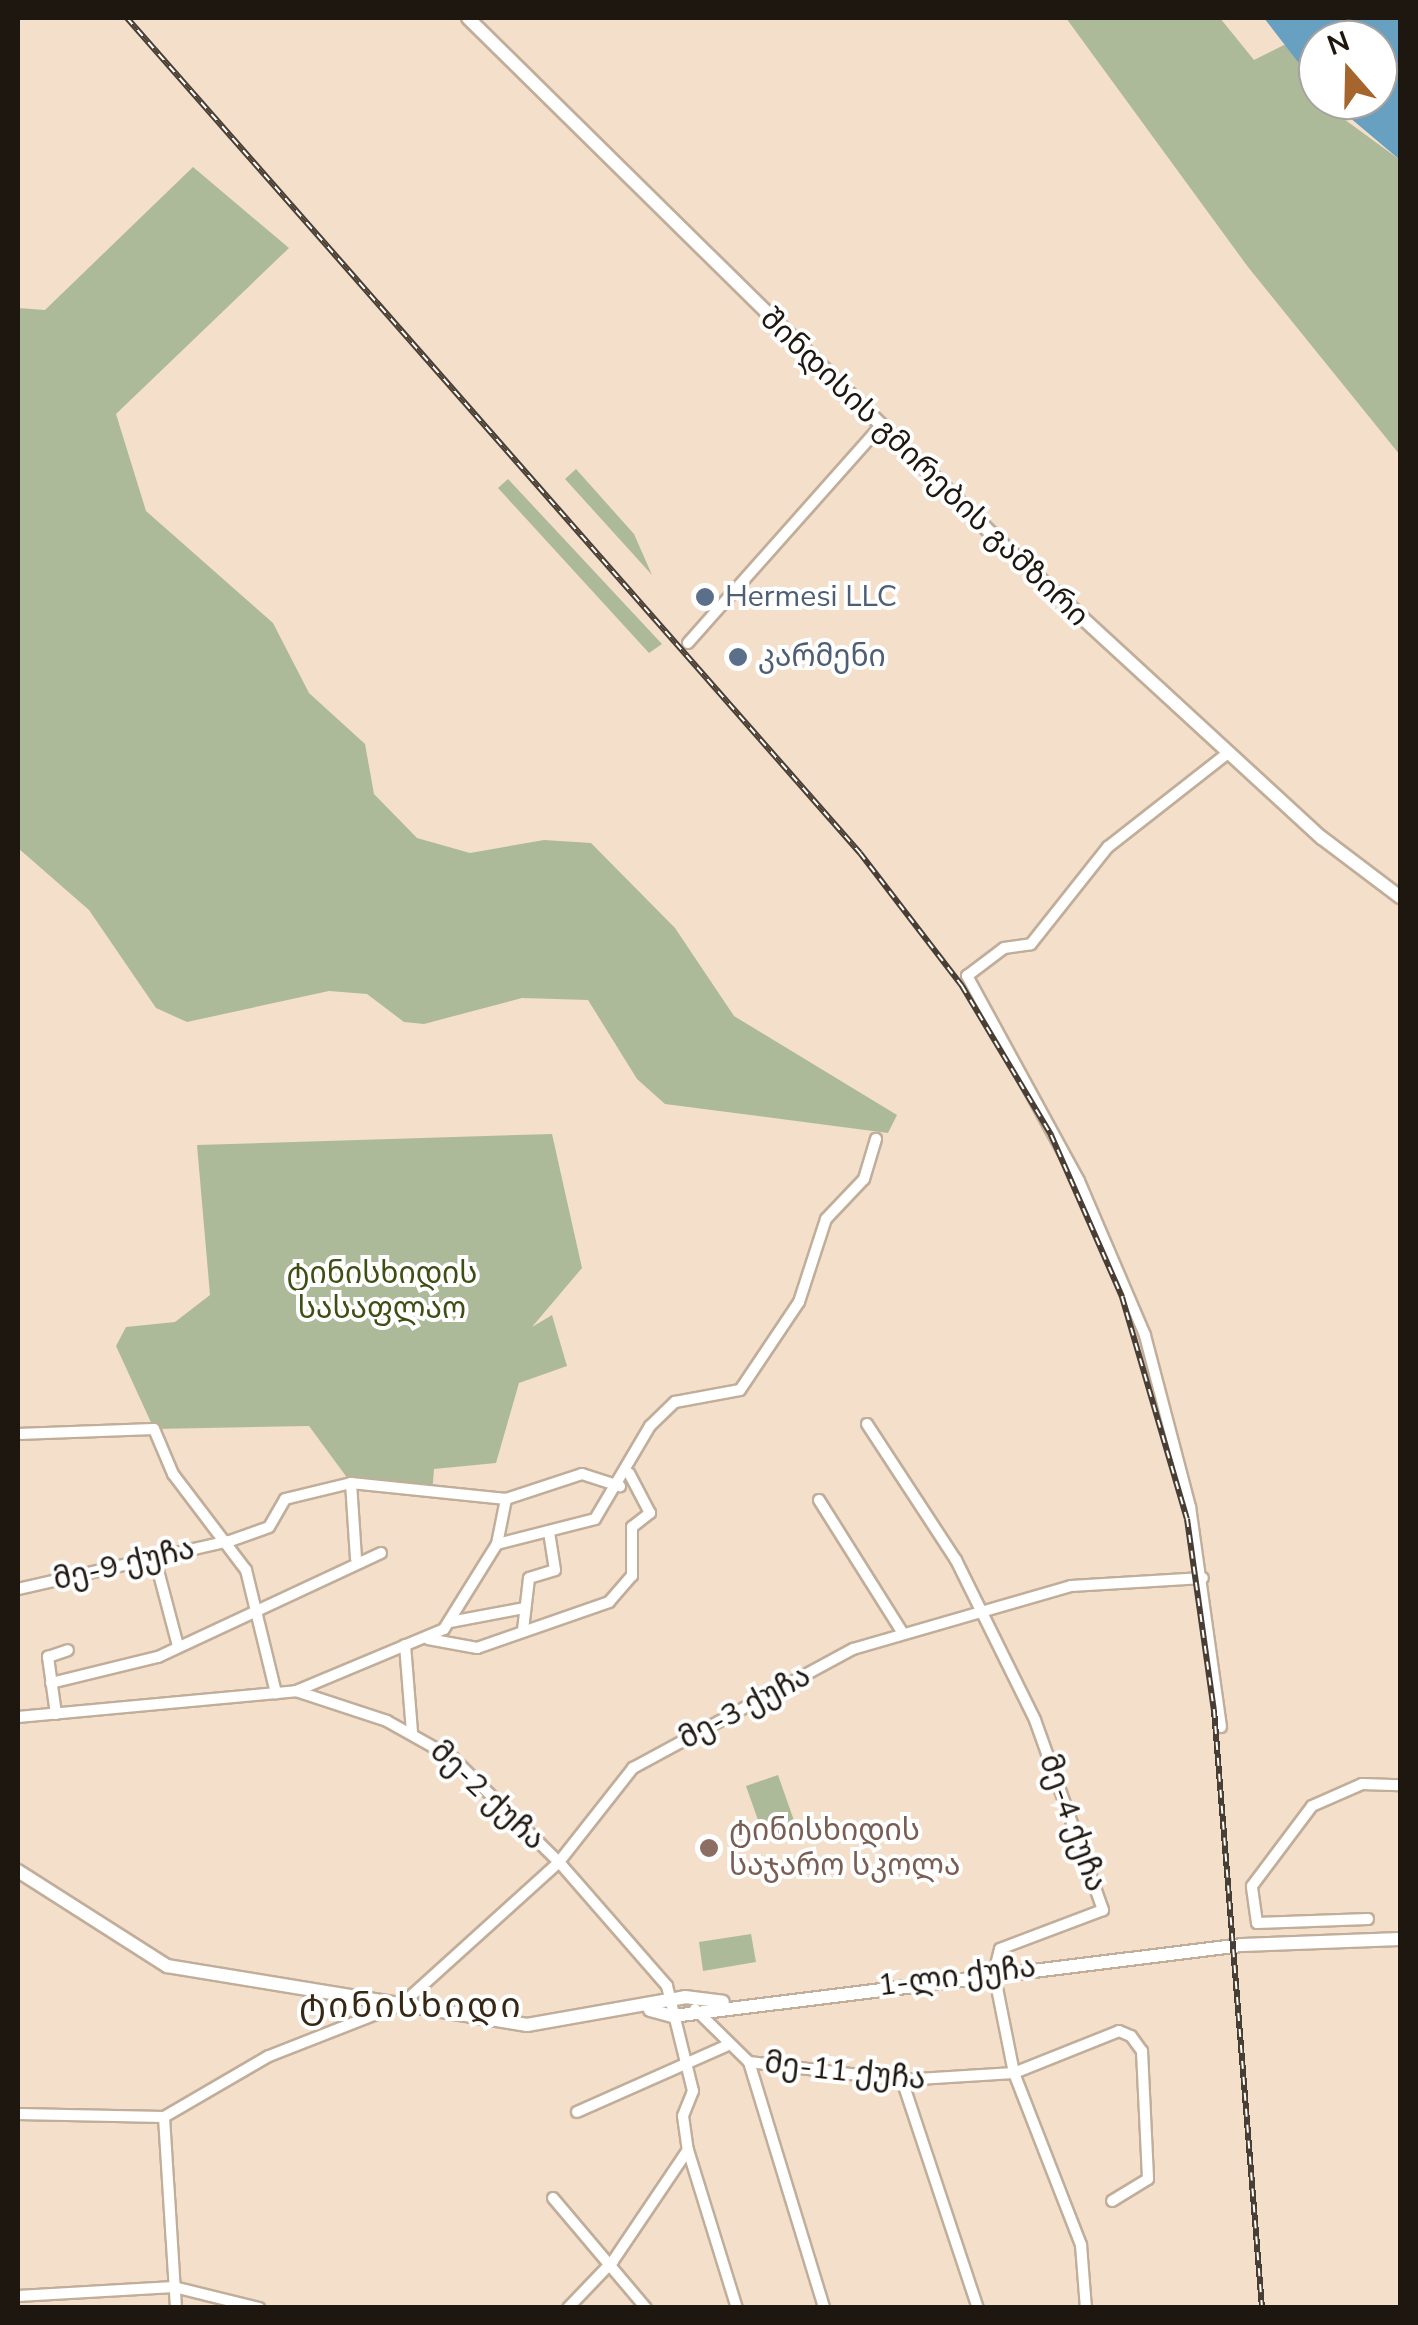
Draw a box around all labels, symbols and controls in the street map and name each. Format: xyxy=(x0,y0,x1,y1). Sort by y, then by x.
north arrow xyxy=(1298,20,1398,120)
text: N xyxy=(1322,22,1355,65)
street label: შინდისის გმირების გამზირი xyxy=(752,301,1096,635)
place label: Hermesi LLC xyxy=(725,579,897,615)
marker: Hermesi LLC xyxy=(694,586,716,608)
place label: კარმენი xyxy=(758,639,886,675)
marker: კარმენი xyxy=(727,646,749,668)
park label: ტინისხიდის სასაფლაო xyxy=(287,1256,477,1326)
street label: მე-9 ქუჩა xyxy=(50,1531,198,1599)
street label: მე-3 ქუჩა xyxy=(673,1658,817,1758)
street label: მე-2 ქუჩა xyxy=(422,1734,552,1858)
street label: მე-4 ქუჩა xyxy=(1031,1749,1113,1897)
place label: ტინისხიდის საჯარო სკოლა xyxy=(729,1813,960,1884)
marker: ტინისხიდის საჯარო სკოლა xyxy=(698,1837,720,1859)
street label: 1-ლი ქუჩა xyxy=(876,1949,1038,2005)
district label: ტინისხიდი xyxy=(299,1985,523,2027)
street label: მე-11 ქუჩა xyxy=(763,2046,927,2098)

